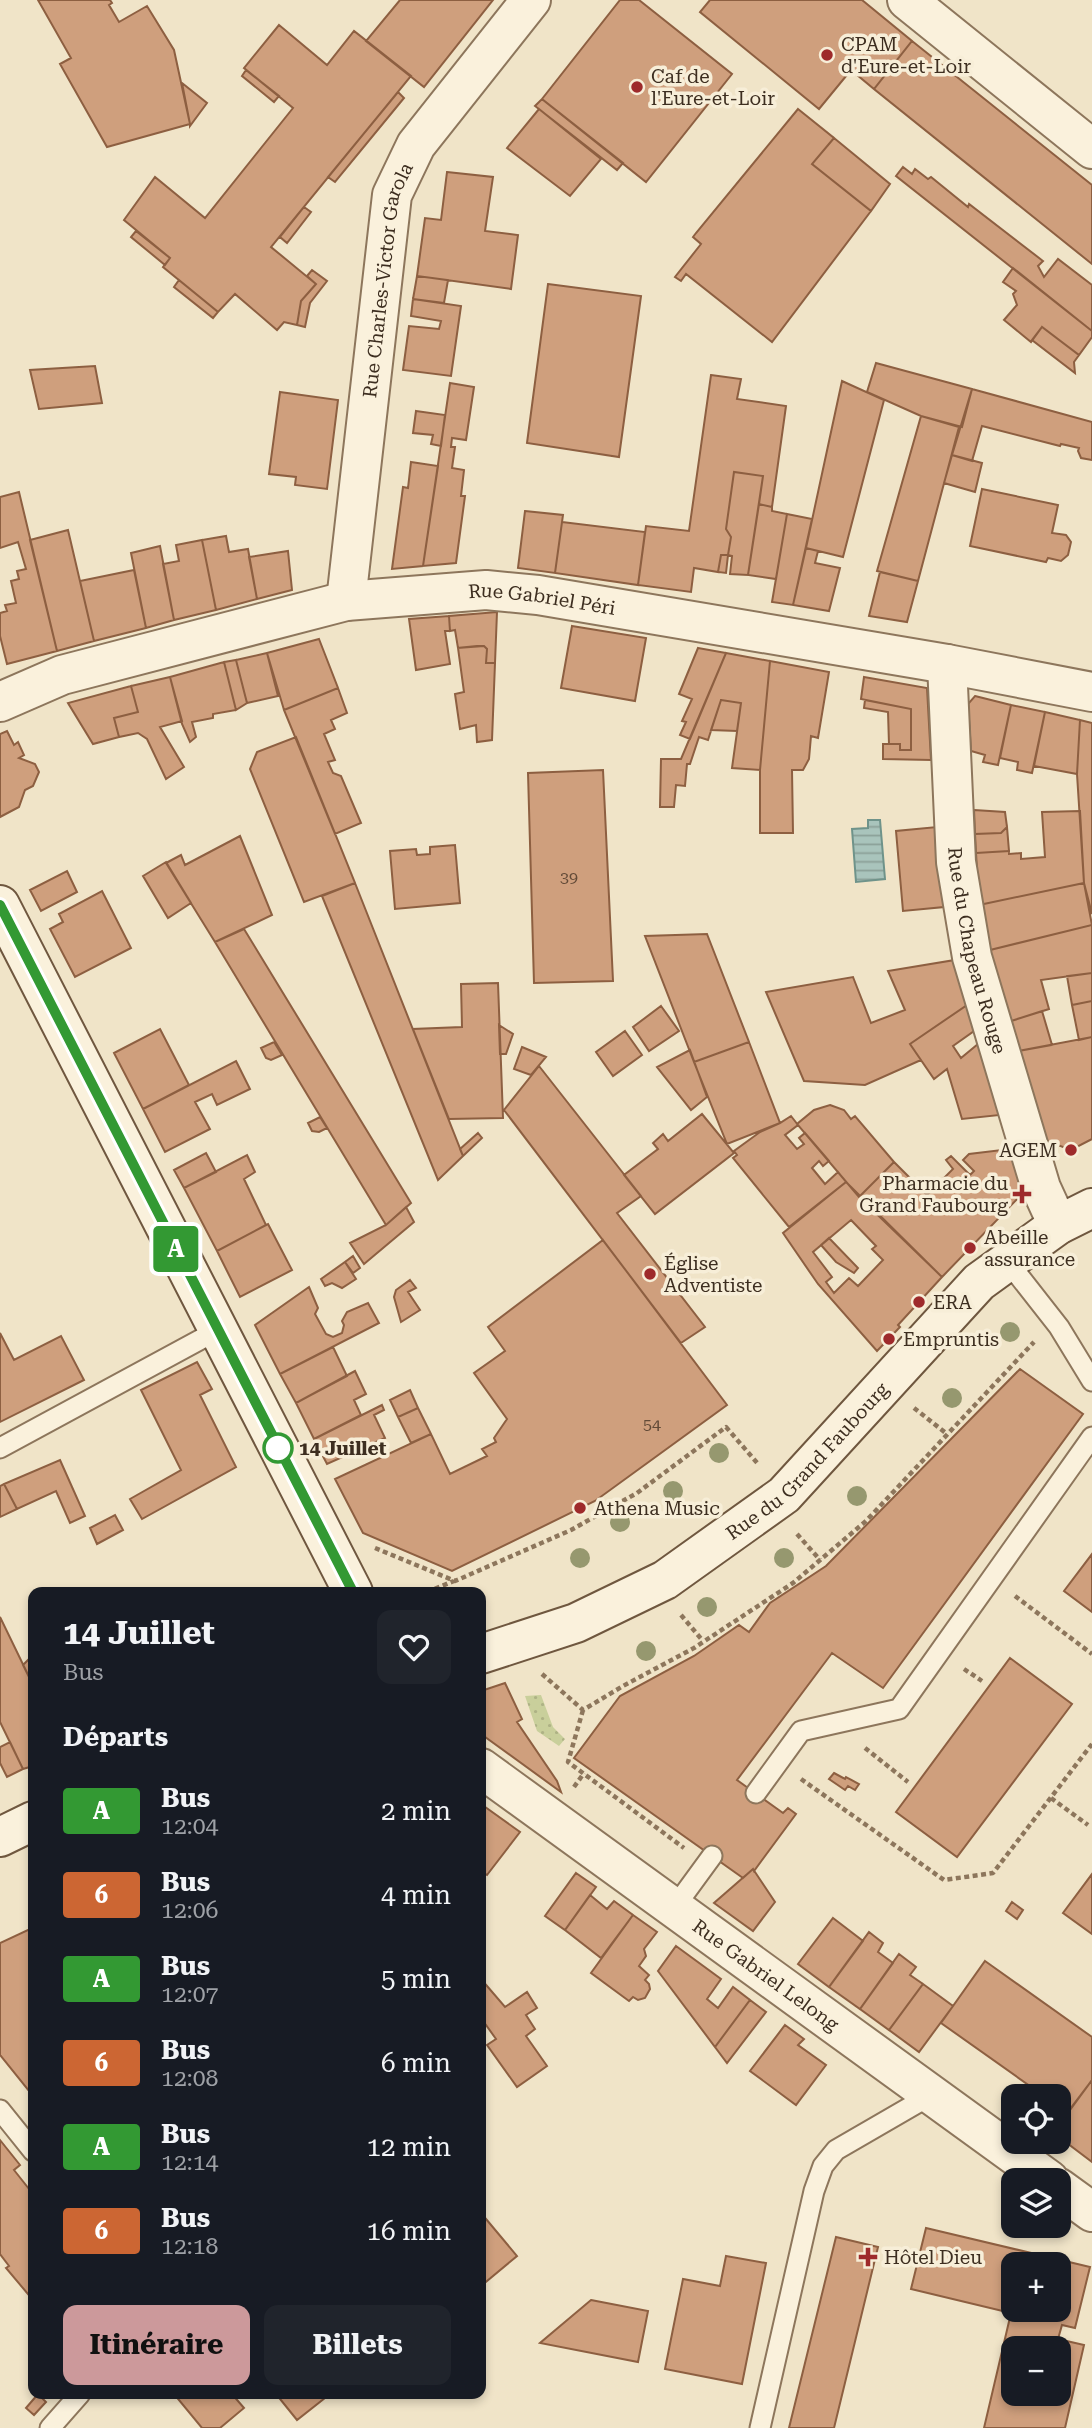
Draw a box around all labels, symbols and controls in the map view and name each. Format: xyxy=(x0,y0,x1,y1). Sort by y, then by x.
place label: CPAM d'Eure-et-Loir xyxy=(841,33,971,78)
marker: CPAM d'Eure-et-Loir xyxy=(819,47,835,63)
place label: Caf de l'Eure-et-Loir xyxy=(651,65,775,110)
marker: Caf de l'Eure-et-Loir xyxy=(629,79,645,95)
street label: Rue Charles-Victor Garola xyxy=(358,158,418,399)
street label: Rue Gabriel Péri xyxy=(467,578,617,619)
street label: Rue du Chapeau Rouge xyxy=(944,846,1012,1056)
house number: 39 xyxy=(560,868,578,887)
place label: AGEM xyxy=(999,1139,1057,1162)
marker: AGEM xyxy=(1063,1142,1079,1158)
place label: Pharmacie du Grand Faubourg xyxy=(859,1172,1008,1217)
marker: Pharmacie du Grand Faubourg xyxy=(1014,1186,1030,1202)
line badge: A xyxy=(153,1226,199,1272)
place label: Abeille assurance xyxy=(984,1226,1075,1271)
text: A xyxy=(167,1235,185,1263)
marker: Abeille assurance xyxy=(962,1240,978,1256)
place label: Église Adventiste xyxy=(664,1252,762,1297)
marker: Église Adventiste xyxy=(642,1266,658,1282)
place label: ERA xyxy=(933,1291,973,1314)
marker: ERA xyxy=(911,1294,927,1310)
place label: Empruntis xyxy=(903,1328,999,1351)
marker: Empruntis xyxy=(881,1331,897,1347)
street label: Rue du Grand Faubourg xyxy=(721,1377,893,1544)
house number: 54 xyxy=(643,1415,661,1434)
marker: 14 Juillet xyxy=(263,1433,293,1463)
place label: 14 Juillet xyxy=(299,1437,387,1460)
place label: Athena Music xyxy=(594,1497,720,1520)
marker: Athena Music xyxy=(572,1500,588,1516)
button: heart xyxy=(377,1610,451,1684)
text: 14 Juillet xyxy=(63,1613,215,1652)
text: Bus xyxy=(63,1659,103,1686)
text: Départs xyxy=(63,1722,168,1752)
text: Bus xyxy=(161,1783,210,1813)
text: 2 min xyxy=(381,1796,451,1826)
text: A xyxy=(93,1797,110,1825)
text: 12:04 xyxy=(161,1813,218,1840)
text: Bus xyxy=(161,1867,210,1897)
text: 4 min xyxy=(381,1880,451,1910)
text: 6 xyxy=(95,1881,108,1909)
text: 12:06 xyxy=(161,1897,218,1924)
street label: Rue Gabriel Lelong xyxy=(688,1914,844,2036)
text: Bus xyxy=(161,1951,210,1981)
text: 5 min xyxy=(381,1964,451,1994)
text: A xyxy=(93,1965,110,1993)
text: 12:07 xyxy=(161,1981,218,2008)
text: Bus xyxy=(161,2035,210,2065)
text: 6 min xyxy=(381,2048,451,2078)
text: 6 xyxy=(95,2049,108,2077)
text: 12:08 xyxy=(161,2065,218,2092)
map controls xyxy=(1001,2084,1071,2406)
button: locate xyxy=(1001,2084,1071,2154)
text: Bus xyxy=(161,2119,210,2149)
text: 12 min xyxy=(367,2132,451,2162)
text: A xyxy=(93,2133,110,2161)
text: 12:14 xyxy=(161,2149,218,2176)
button: layers xyxy=(1001,2168,1071,2238)
text: Bus xyxy=(161,2203,210,2233)
text: 16 min xyxy=(367,2216,451,2246)
text: 6 xyxy=(95,2217,108,2245)
text: 12:18 xyxy=(161,2233,218,2260)
place label: Hôtel Dieu xyxy=(884,2246,982,2269)
marker: Hôtel Dieu xyxy=(858,2247,878,2267)
button: + xyxy=(1001,2252,1071,2322)
button: Itinéraire xyxy=(63,2305,250,2385)
button: Billets xyxy=(264,2305,451,2385)
button: − xyxy=(1001,2336,1071,2406)

